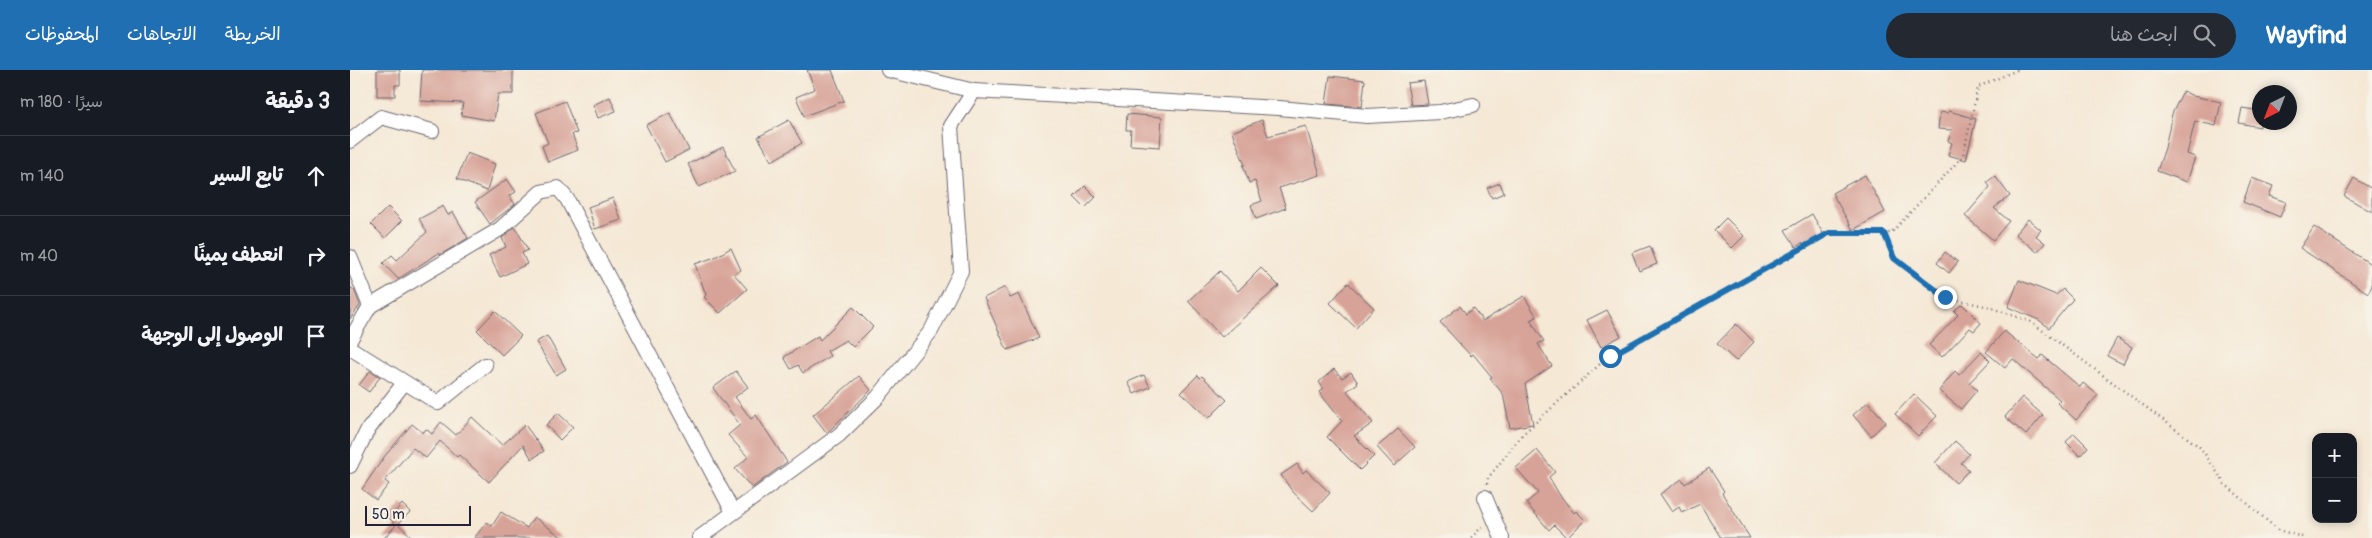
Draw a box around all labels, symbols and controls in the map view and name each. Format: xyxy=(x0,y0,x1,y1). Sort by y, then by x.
search box xyxy=(1886,13,2236,58)
icon: search xyxy=(2190,21,2218,49)
text: Wayfind xyxy=(2266,21,2347,50)
text: المحفوظات xyxy=(25,23,99,46)
text: الاتجاهات xyxy=(127,23,197,46)
text: الخريطة xyxy=(225,23,281,46)
text: ابحث هنا xyxy=(2110,23,2178,47)
north arrow xyxy=(2252,85,2297,130)
text: 3 دقيقة xyxy=(265,88,330,115)
text: سيرًا · 180 m xyxy=(20,92,103,112)
icon: ahead xyxy=(302,162,330,190)
text: تابع السير xyxy=(211,163,283,187)
text: 140 m xyxy=(20,166,64,186)
icon: right xyxy=(302,242,330,270)
text: انعطف يمينًا xyxy=(194,243,283,267)
text: 40 m xyxy=(20,246,58,266)
route end xyxy=(1934,286,1957,309)
icon: arrive xyxy=(302,322,330,350)
text: الوصول إلى الوجهة xyxy=(141,323,283,347)
route start xyxy=(1599,345,1622,368)
map controls xyxy=(2312,433,2357,523)
button: + xyxy=(2312,433,2357,478)
button: − xyxy=(2312,478,2357,523)
scale bar xyxy=(365,503,471,526)
text: 50 m xyxy=(372,506,405,523)

